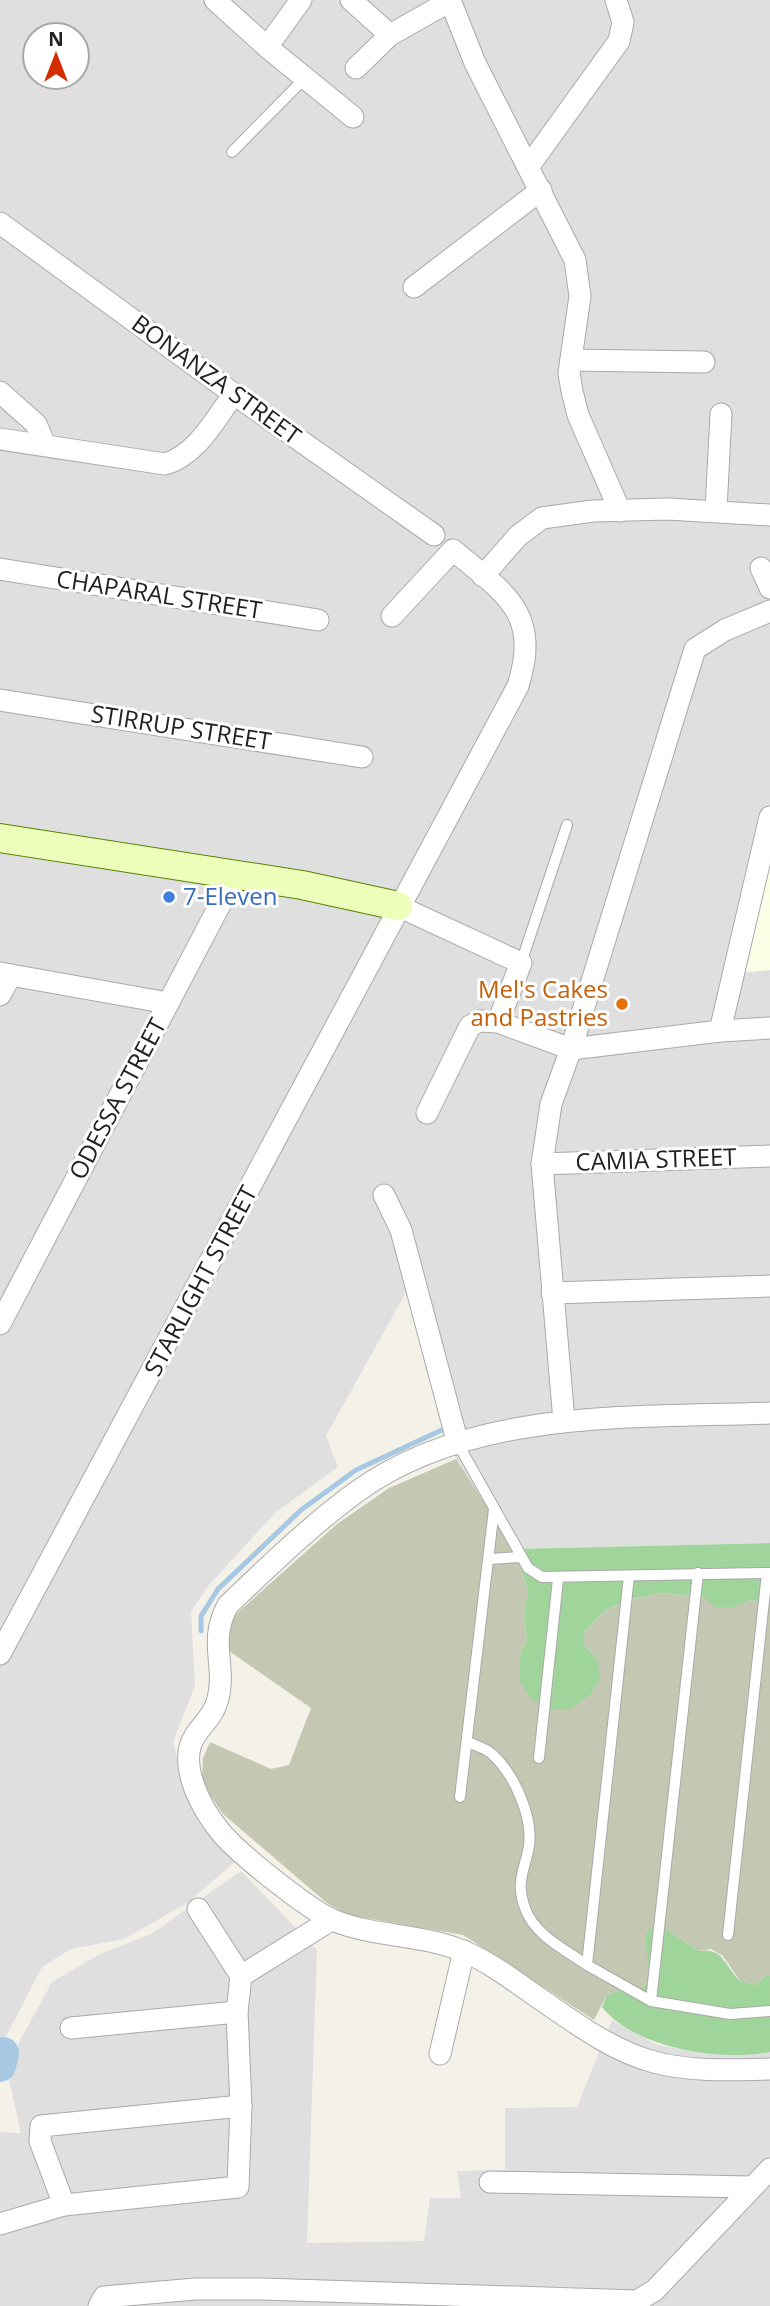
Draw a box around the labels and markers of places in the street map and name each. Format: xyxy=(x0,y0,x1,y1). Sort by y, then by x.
place label: 7-Eleven xyxy=(183,879,278,912)
marker: 7-Eleven xyxy=(161,889,177,905)
place label: Mel's Cakes and Pastries xyxy=(470,972,608,1033)
marker: Mel's Cakes and Pastries xyxy=(614,996,630,1012)

